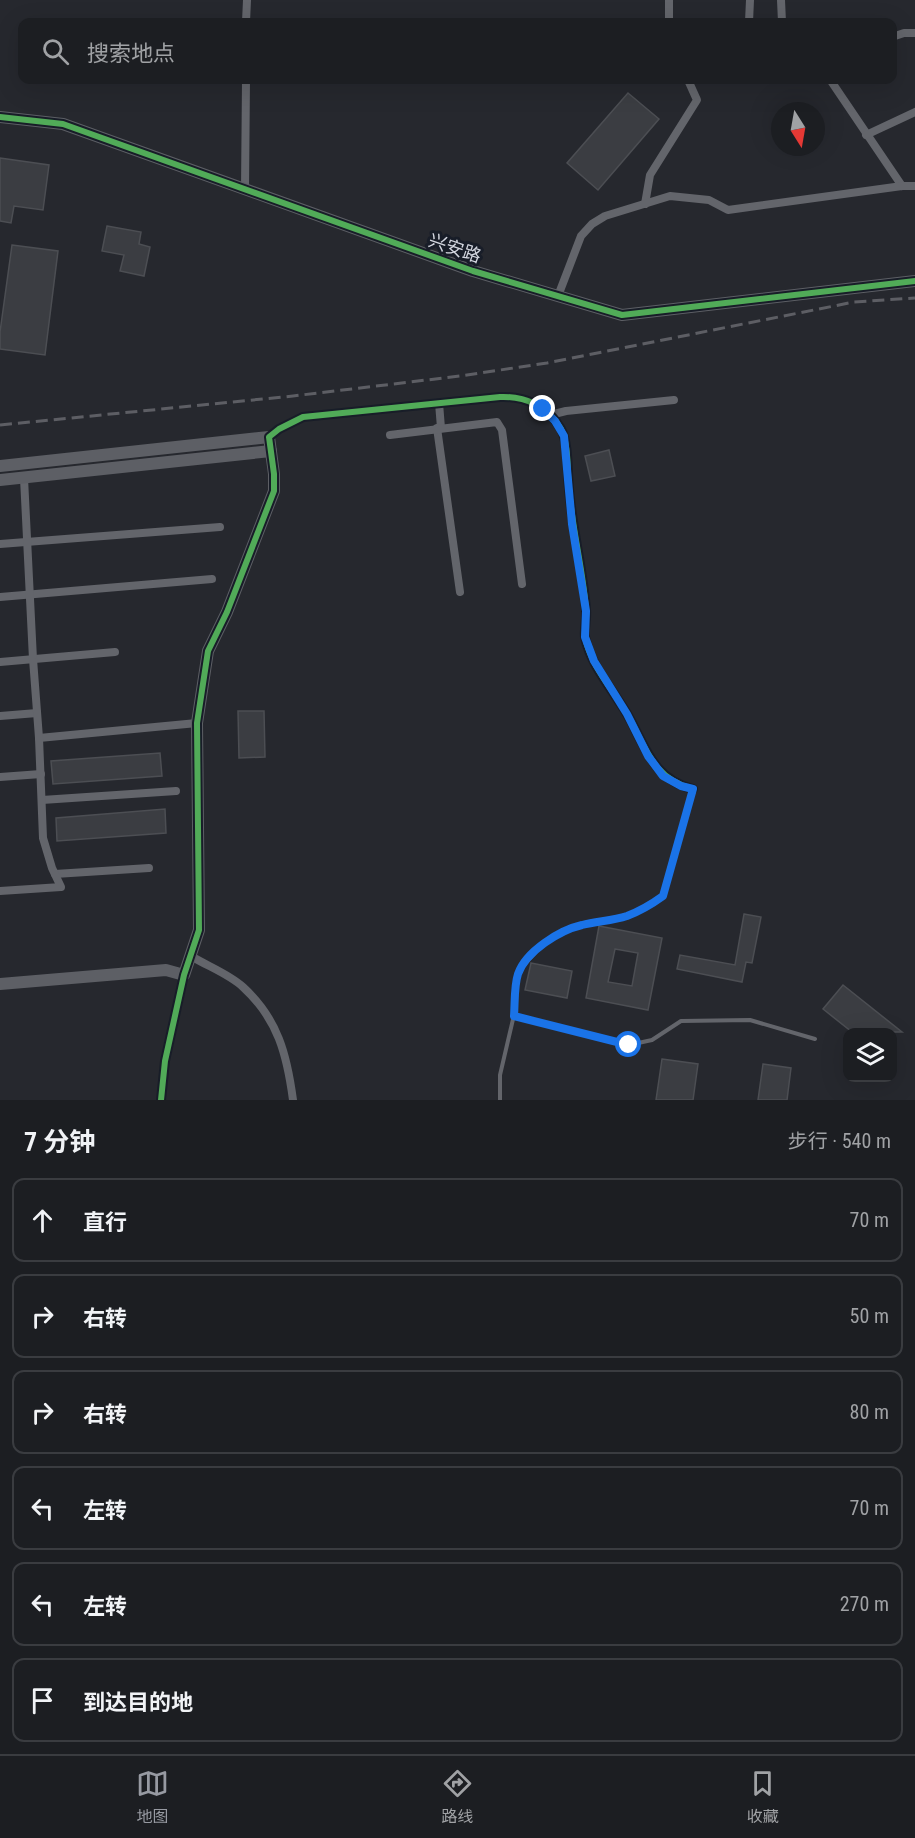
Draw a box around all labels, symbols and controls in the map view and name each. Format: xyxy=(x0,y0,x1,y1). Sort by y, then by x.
search box xyxy=(18,18,897,84)
icon: search xyxy=(39,35,72,68)
text: 搜索地点 xyxy=(87,41,175,66)
north arrow xyxy=(771,102,825,156)
street label: 兴安路 xyxy=(426,229,484,267)
route end xyxy=(529,395,555,421)
map controls xyxy=(843,1028,897,1082)
button: layers xyxy=(843,1028,897,1082)
route start xyxy=(615,1031,641,1057)
text: 7 分钟 xyxy=(24,1127,95,1157)
text: 步行 · 540 m xyxy=(788,1129,891,1153)
icon: ahead xyxy=(26,1204,59,1237)
text: 70 m xyxy=(850,1208,889,1232)
text: 直行 xyxy=(83,1210,127,1235)
icon: right xyxy=(26,1300,59,1333)
text: 50 m xyxy=(850,1304,889,1328)
text: 右转 xyxy=(83,1306,127,1331)
icon: right xyxy=(26,1396,59,1429)
text: 80 m xyxy=(850,1400,889,1424)
text: 右转 xyxy=(83,1402,127,1427)
icon: left xyxy=(26,1492,59,1525)
text: 70 m xyxy=(850,1496,889,1520)
text: 左转 xyxy=(83,1498,127,1523)
icon: left xyxy=(26,1588,59,1621)
text: 270 m xyxy=(840,1592,889,1616)
text: 左转 xyxy=(83,1594,127,1619)
icon: arrive xyxy=(26,1684,59,1717)
text: 到达目的地 xyxy=(83,1690,193,1715)
tab: 地图 xyxy=(136,1767,169,1827)
tab: 路线 xyxy=(441,1767,474,1827)
tab: 收藏 xyxy=(746,1767,779,1827)

